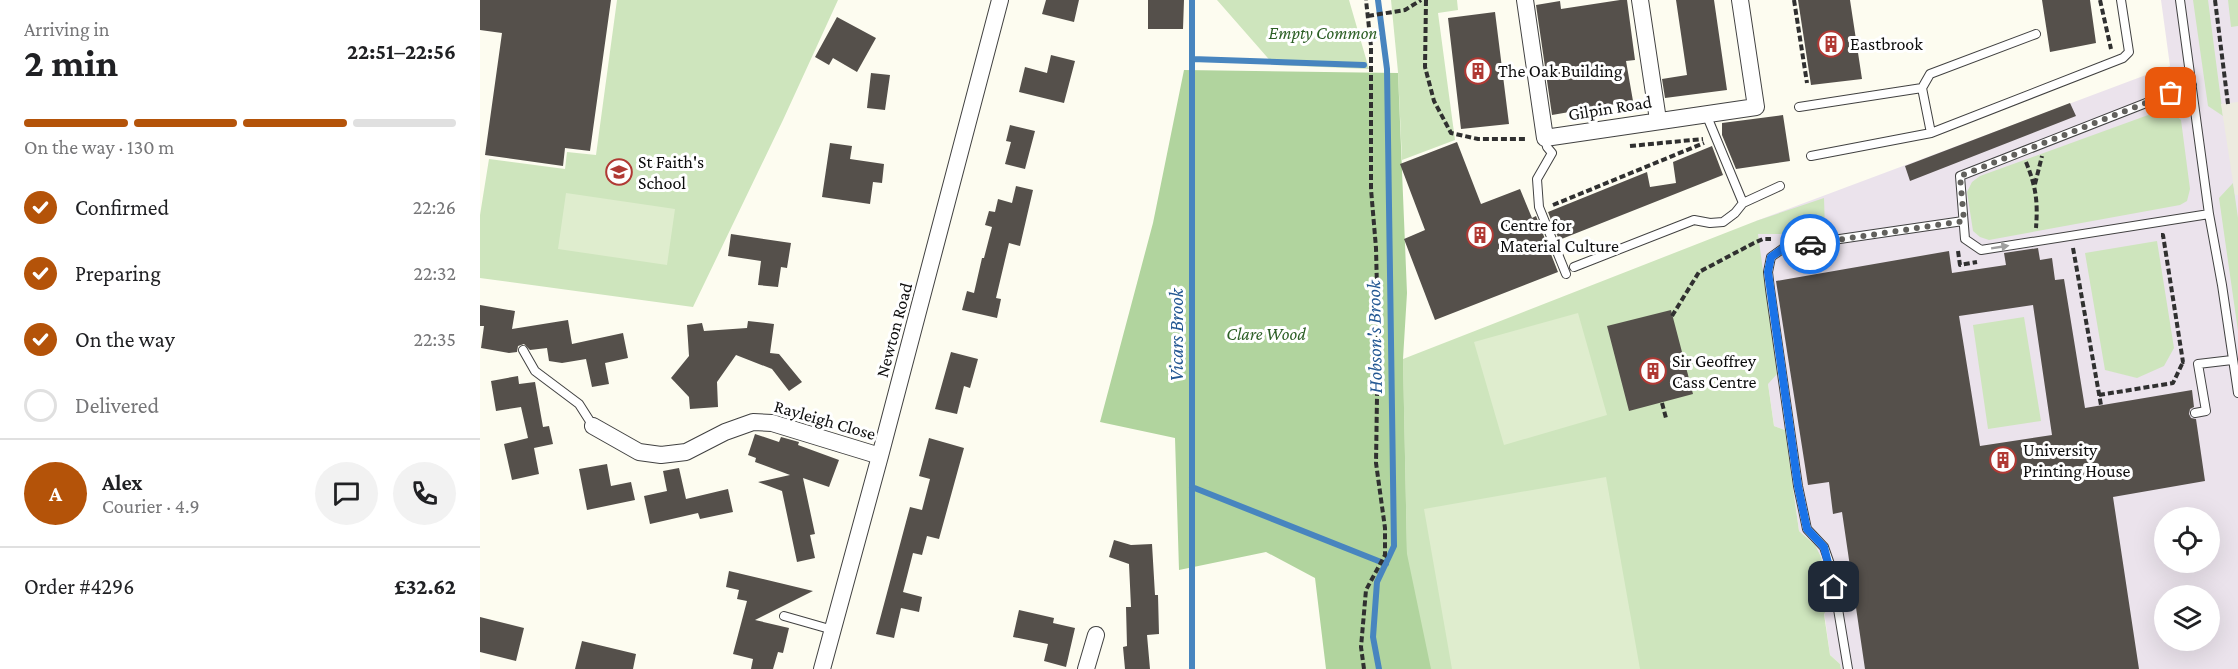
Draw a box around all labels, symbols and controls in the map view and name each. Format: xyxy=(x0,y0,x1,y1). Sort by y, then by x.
text: Arriving in xyxy=(24,18,109,40)
park label: Empty Common xyxy=(1269,23,1377,43)
building icon: Eastbrook xyxy=(1816,29,1846,59)
place label: Eastbrook xyxy=(1850,34,1923,54)
text: 22:51–22:56 xyxy=(347,39,456,64)
text: 2 min xyxy=(24,41,118,84)
building icon: The Oak Building xyxy=(1463,56,1493,86)
place label: The Oak Building xyxy=(1498,61,1623,81)
pin xyxy=(2145,67,2196,118)
icon: bag xyxy=(2154,76,2187,109)
street label: Gilpin Road xyxy=(1567,91,1654,124)
text: On the way · 130 m xyxy=(24,136,174,158)
place label: St Faith's School xyxy=(638,152,704,193)
school or university icon: St Faith's School xyxy=(604,157,634,187)
icon: check xyxy=(24,191,57,224)
text: Confirmed xyxy=(75,195,169,220)
text: 22:26 xyxy=(413,196,456,218)
courier xyxy=(1780,214,1840,274)
place label: Centre for Material Culture xyxy=(1500,215,1619,256)
building icon: Centre for Material Culture xyxy=(1465,220,1495,250)
icon: car xyxy=(1794,228,1827,261)
one-way arrow xyxy=(1991,242,2010,251)
icon: check xyxy=(24,257,57,290)
text: Preparing xyxy=(75,261,161,286)
text: 22:32 xyxy=(414,262,456,284)
water label: Hobson's Brook xyxy=(1362,279,1386,394)
street label: Newton Road xyxy=(872,280,916,380)
water label: Vicars Brook xyxy=(1165,287,1187,382)
icon: check xyxy=(24,323,57,356)
park label: Clare Wood xyxy=(1226,324,1306,344)
text: On the way xyxy=(75,327,175,352)
text: 22:35 xyxy=(414,328,456,350)
place label: Sir Geoffrey Cass Centre xyxy=(1672,351,1757,392)
building icon: Sir Geoffrey Cass Centre xyxy=(1638,356,1668,386)
text: Delivered xyxy=(75,393,159,418)
street label: Rayleigh Close xyxy=(772,396,878,444)
place label: University Printing House xyxy=(2023,440,2131,481)
building icon: University Printing House xyxy=(1988,445,2018,475)
button: chat xyxy=(315,462,378,525)
button: phone xyxy=(393,462,456,525)
text: Alex xyxy=(102,470,143,495)
text: A xyxy=(49,481,62,506)
text: Courier · 4.9 xyxy=(102,495,200,517)
map controls xyxy=(2154,507,2220,651)
button: locate xyxy=(2154,507,2220,573)
pin xyxy=(1808,561,1859,612)
icon: home xyxy=(1817,570,1850,603)
text: Order #4296 xyxy=(24,574,134,599)
text: £32.62 xyxy=(394,574,456,599)
button: layers xyxy=(2154,585,2220,651)

